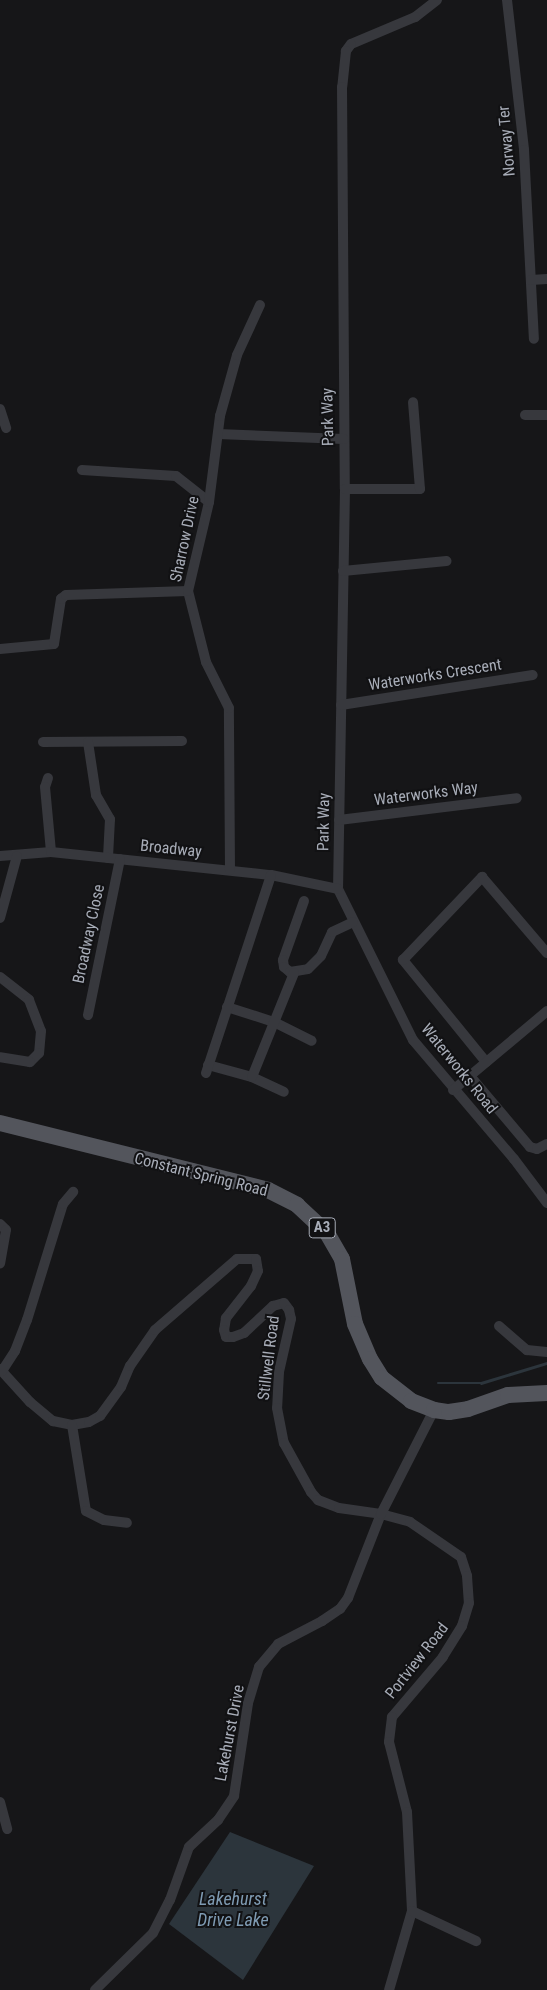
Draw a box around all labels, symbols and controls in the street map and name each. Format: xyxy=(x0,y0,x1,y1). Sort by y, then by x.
street label: Norway Ter xyxy=(494,105,520,177)
street label: Park Way xyxy=(318,388,338,446)
street label: Sharrow Drive xyxy=(167,494,203,584)
street label: Waterworks Crescent xyxy=(367,655,503,695)
street label: Waterworks Way xyxy=(373,778,479,810)
street label: Park Way xyxy=(314,793,334,851)
street label: Broadway xyxy=(139,836,203,862)
street label: Broadway Close xyxy=(69,883,109,985)
street label: Waterworks Road xyxy=(417,1020,501,1118)
street label: Constant Spring Road xyxy=(132,1149,270,1201)
road number: A3 xyxy=(308,1216,336,1240)
street label: Stillwell Road xyxy=(254,1315,284,1401)
street label: Portview Road xyxy=(381,1619,453,1703)
street label: Lakehurst Drive xyxy=(211,1683,249,1783)
water label: Lakehurst Drive Lake xyxy=(197,1889,269,1932)

